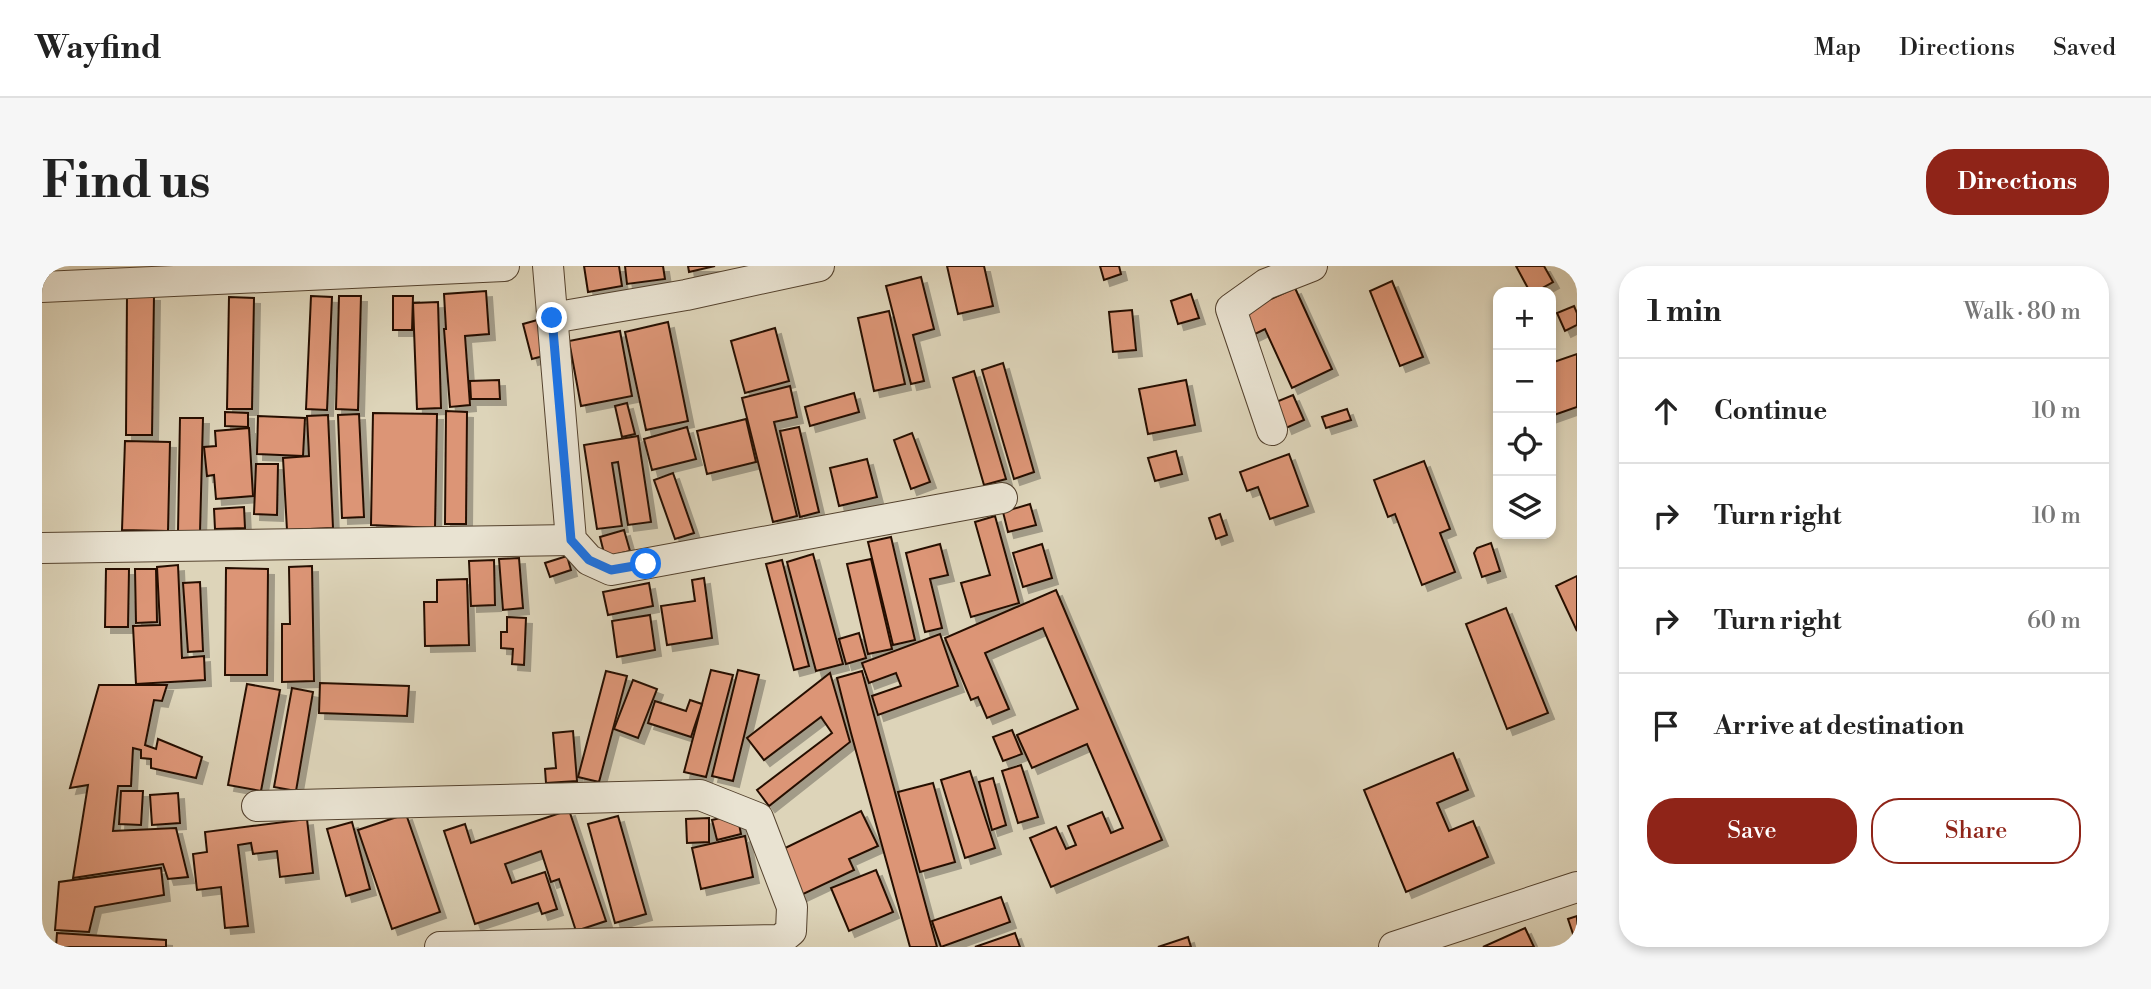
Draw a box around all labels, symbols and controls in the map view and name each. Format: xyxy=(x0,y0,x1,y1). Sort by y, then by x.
text: Wayfind xyxy=(35,28,162,69)
text: Map xyxy=(1814,33,1861,63)
text: Directions xyxy=(1899,33,2015,63)
text: Saved xyxy=(2053,33,2116,63)
button: Directions xyxy=(1926,149,2109,215)
text: Find us xyxy=(42,152,211,213)
map controls xyxy=(1493,287,1556,539)
button: + xyxy=(1493,287,1556,350)
text: 1 min xyxy=(1647,293,1722,331)
text: Walk · 80 m xyxy=(1964,298,2081,326)
route end xyxy=(536,302,567,333)
button: − xyxy=(1493,350,1556,413)
icon: ahead xyxy=(1647,392,1685,430)
text: Continue xyxy=(1714,395,1827,427)
text: 10 m xyxy=(2032,397,2081,425)
button: locate xyxy=(1493,413,1556,476)
button: layers xyxy=(1493,476,1556,539)
icon: right xyxy=(1647,497,1685,535)
text: Turn right xyxy=(1714,500,1842,532)
text: 10 m xyxy=(2032,502,2081,530)
route start xyxy=(630,548,661,579)
icon: right xyxy=(1647,602,1685,640)
text: Turn right xyxy=(1714,605,1842,637)
text: 60 m xyxy=(2027,607,2081,635)
icon: arrive xyxy=(1647,707,1685,745)
text: Arrive at destination xyxy=(1714,710,1964,742)
button: Save xyxy=(1647,798,1857,864)
button: Share xyxy=(1871,798,2081,864)

